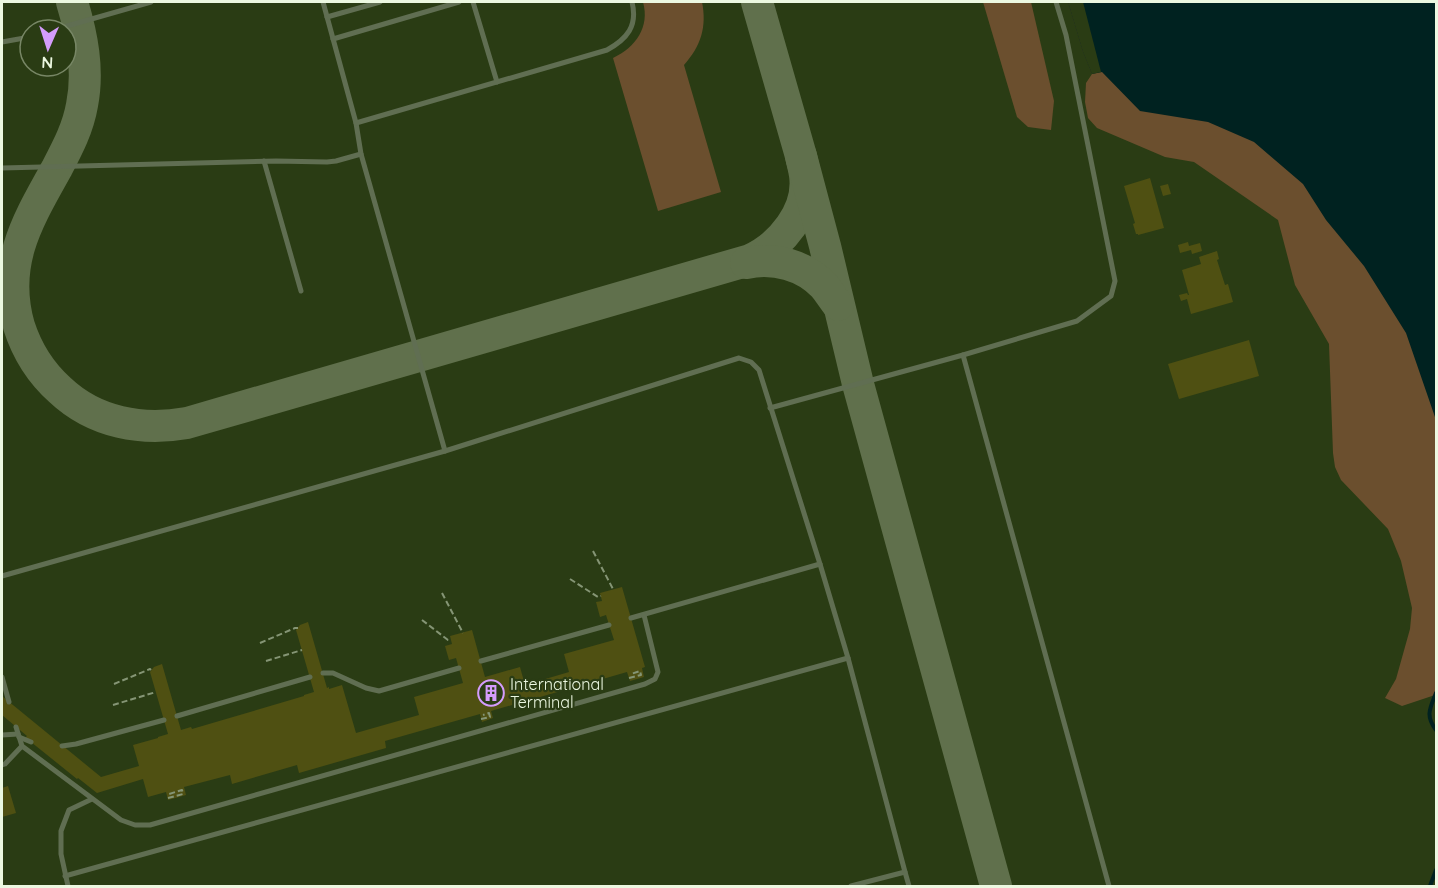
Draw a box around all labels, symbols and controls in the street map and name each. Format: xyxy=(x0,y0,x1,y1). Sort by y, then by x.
north arrow xyxy=(18,18,78,78)
text: N xyxy=(41,53,54,73)
place label: International Terminal xyxy=(510,674,604,712)
building icon: International Terminal xyxy=(476,678,506,708)

